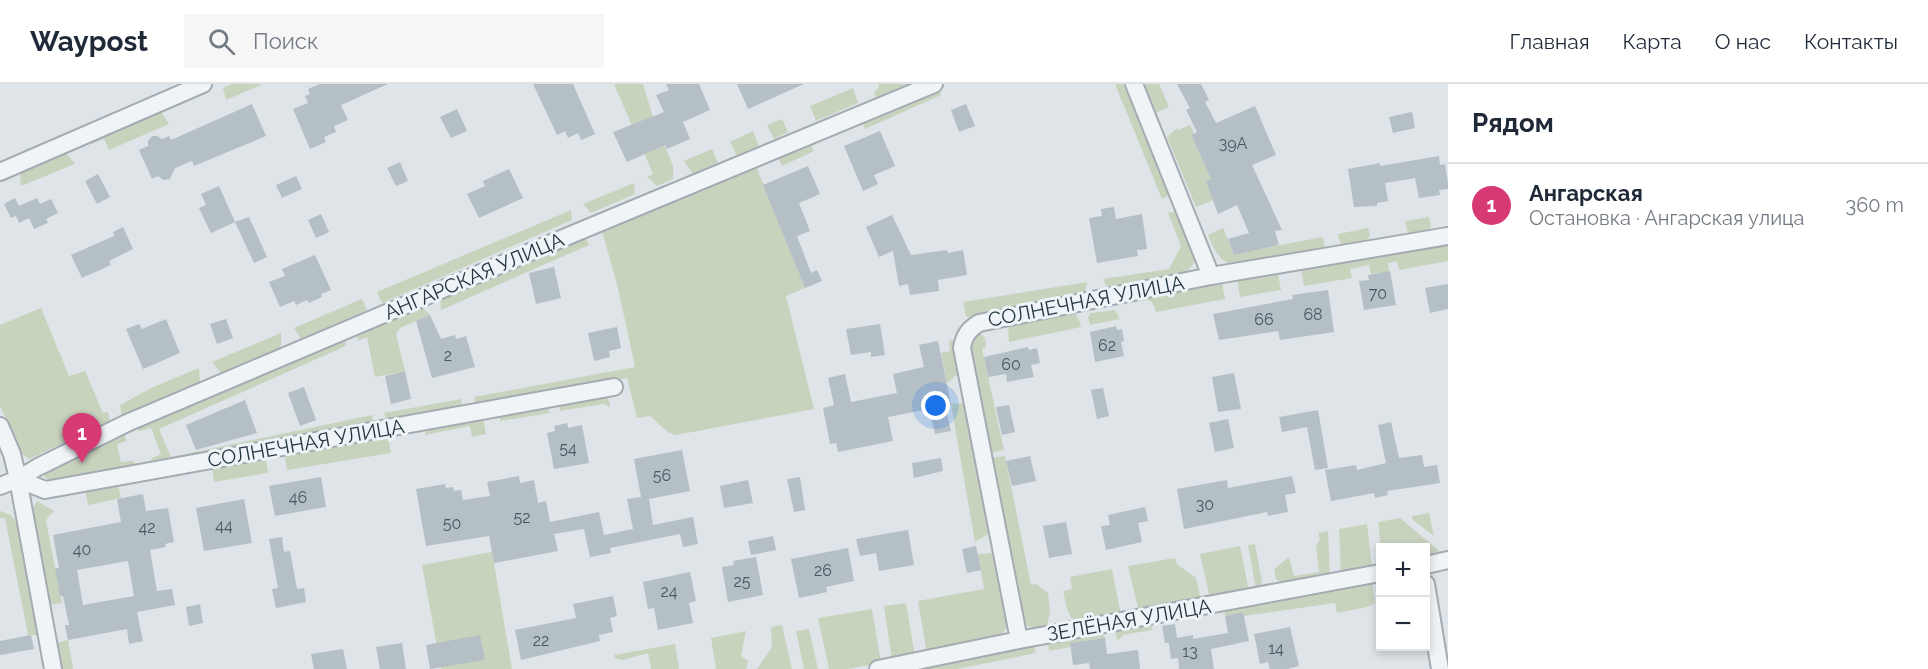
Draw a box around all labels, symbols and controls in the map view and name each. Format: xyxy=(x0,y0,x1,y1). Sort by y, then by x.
search box xyxy=(184,14,604,68)
text: Waypost xyxy=(30,25,148,58)
icon: search xyxy=(205,25,238,58)
text: Поиск xyxy=(253,28,318,54)
text: Главная xyxy=(1510,29,1590,54)
text: Карта xyxy=(1623,29,1682,54)
text: О нас xyxy=(1715,29,1771,54)
text: Контакты xyxy=(1804,29,1898,54)
text: Рядом xyxy=(1472,108,1554,138)
house number: 39А xyxy=(1219,134,1248,153)
text: Ангарская xyxy=(1529,180,1643,206)
text: 1 xyxy=(1487,193,1496,217)
text: 360 m xyxy=(1846,193,1904,217)
text: Остановка · Ангарская улица xyxy=(1529,206,1805,230)
street label: АНГАРСКАЯ УЛИЦА xyxy=(381,227,568,325)
street label: СОЛНЕЧНАЯ УЛИЦА xyxy=(986,270,1187,332)
house number: 70 xyxy=(1369,284,1387,303)
house number: 68 xyxy=(1303,305,1323,324)
house number: 66 xyxy=(1254,310,1274,329)
house number: 62 xyxy=(1098,336,1116,355)
house number: 2 xyxy=(444,346,452,365)
house number: 60 xyxy=(1001,355,1021,374)
your location xyxy=(921,391,950,420)
pin: 1 xyxy=(62,414,101,463)
street label: СОЛНЕЧНАЯ УЛИЦА xyxy=(206,414,407,472)
house number: 54 xyxy=(559,439,577,458)
house number: 56 xyxy=(653,466,671,485)
house number: 46 xyxy=(289,488,307,507)
house number: 30 xyxy=(1196,495,1214,514)
house number: 52 xyxy=(513,508,531,527)
house number: 50 xyxy=(443,514,461,533)
house number: 44 xyxy=(215,516,233,535)
house number: 42 xyxy=(138,518,156,537)
house number: 40 xyxy=(73,540,91,559)
map controls xyxy=(1376,543,1430,651)
button: + xyxy=(1376,543,1430,597)
house number: 26 xyxy=(814,561,832,580)
house number: 25 xyxy=(733,572,751,591)
house number: 24 xyxy=(660,582,678,601)
street label: ЗЕЛЁНАЯ УЛИЦА xyxy=(1045,594,1213,646)
button: − xyxy=(1376,597,1430,651)
house number: 22 xyxy=(533,631,549,650)
house number: 14 xyxy=(1268,639,1284,658)
house number: 13 xyxy=(1182,642,1198,661)

